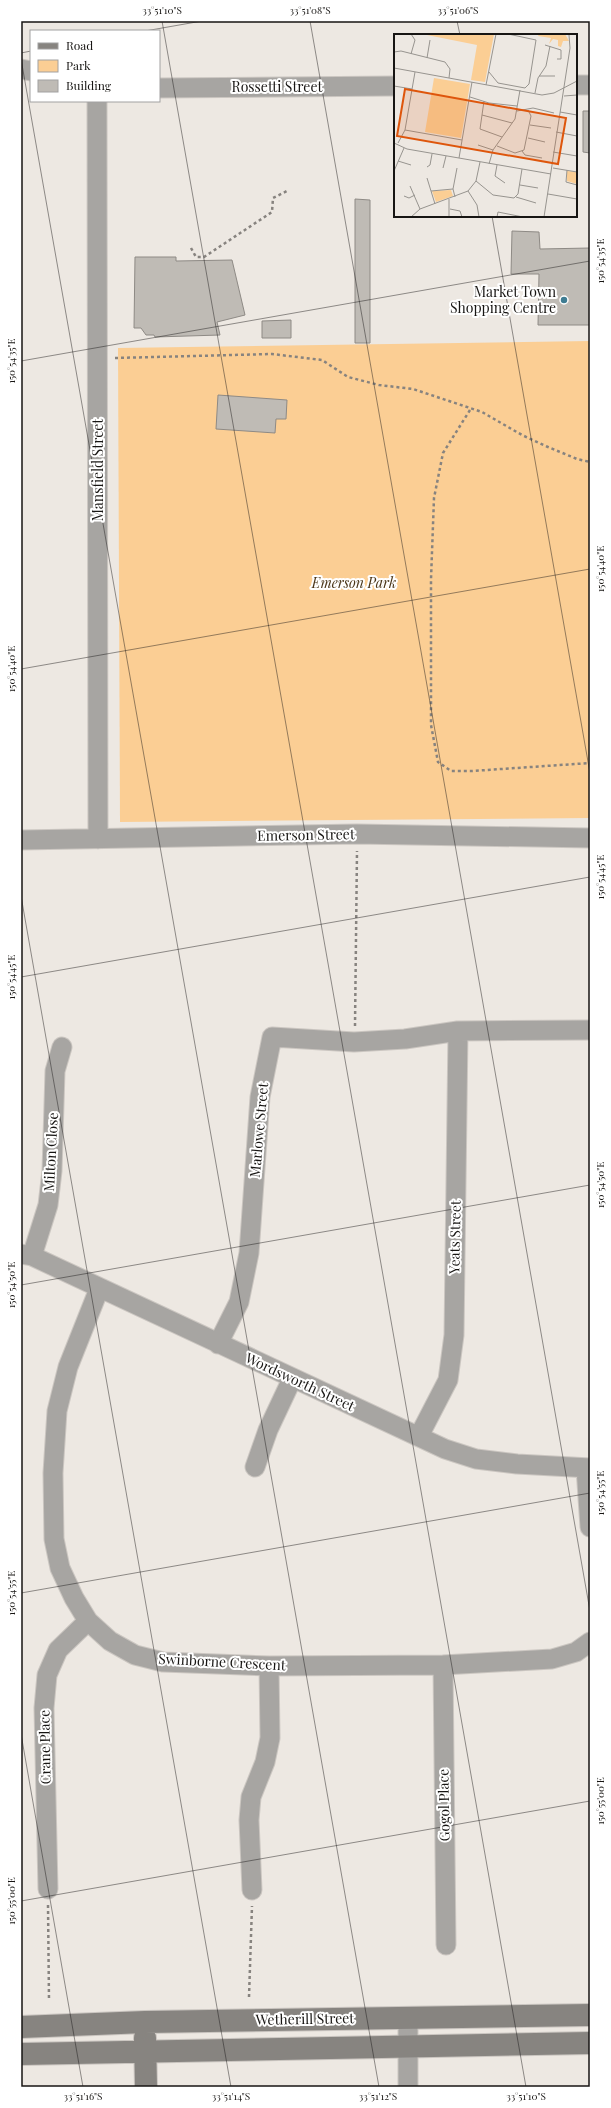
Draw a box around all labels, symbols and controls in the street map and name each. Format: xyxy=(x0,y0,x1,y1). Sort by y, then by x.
text: 33°51'10"S xyxy=(142,3,182,17)
text: 33°51'08"S xyxy=(289,3,331,17)
text: 33°51'06"S xyxy=(438,3,478,17)
legend xyxy=(30,30,160,102)
inset map xyxy=(394,34,577,217)
text: Road xyxy=(66,37,93,53)
text: Park xyxy=(66,57,91,73)
text: Building xyxy=(66,77,112,93)
street label: Rossetti Street xyxy=(232,77,323,96)
text: 150°54'35"E xyxy=(593,238,607,284)
place label: Market Town Shopping Centre xyxy=(450,282,557,317)
marker: Market Town Shopping Centre xyxy=(559,295,569,305)
text: 150°54'35"E xyxy=(4,338,18,384)
street label: Mansfield Street xyxy=(88,418,107,521)
text: 150°54'40"E xyxy=(593,546,607,592)
park label: Emerson Park xyxy=(311,573,396,592)
text: 150°54'40"E xyxy=(4,646,18,692)
street label: Emerson Street xyxy=(257,824,356,845)
text: 150°54'45"E xyxy=(593,855,607,899)
text: 150°54'45"E xyxy=(4,955,18,999)
street label: Marlowe Street xyxy=(245,1081,272,1178)
street label: Milton Close xyxy=(39,1112,62,1192)
text: 150°54'50"E xyxy=(593,1162,607,1208)
street label: Yeats Street xyxy=(444,1199,465,1275)
text: 150°54'50"E xyxy=(4,1262,18,1308)
street label: Wordsworth Street xyxy=(242,1347,359,1416)
text: 150°54'55"E xyxy=(593,1471,607,1515)
text: 150°54'55"E xyxy=(4,1571,18,1615)
street label: Swinborne Crescent xyxy=(158,1649,287,1674)
street label: Crane Place xyxy=(34,1709,55,1785)
street label: Gogol Place xyxy=(433,1768,454,1842)
text: 150°55'00"E xyxy=(593,1777,607,1825)
text: 150°55'00"E xyxy=(4,1877,18,1925)
street label: Wetherill Street xyxy=(255,2008,355,2029)
text: 33°51'16"S xyxy=(64,2089,102,2103)
text: 33°51'14"S xyxy=(212,2089,250,2103)
text: 33°51'12"S xyxy=(359,2089,397,2103)
text: 33°51'10"S xyxy=(506,2089,546,2103)

